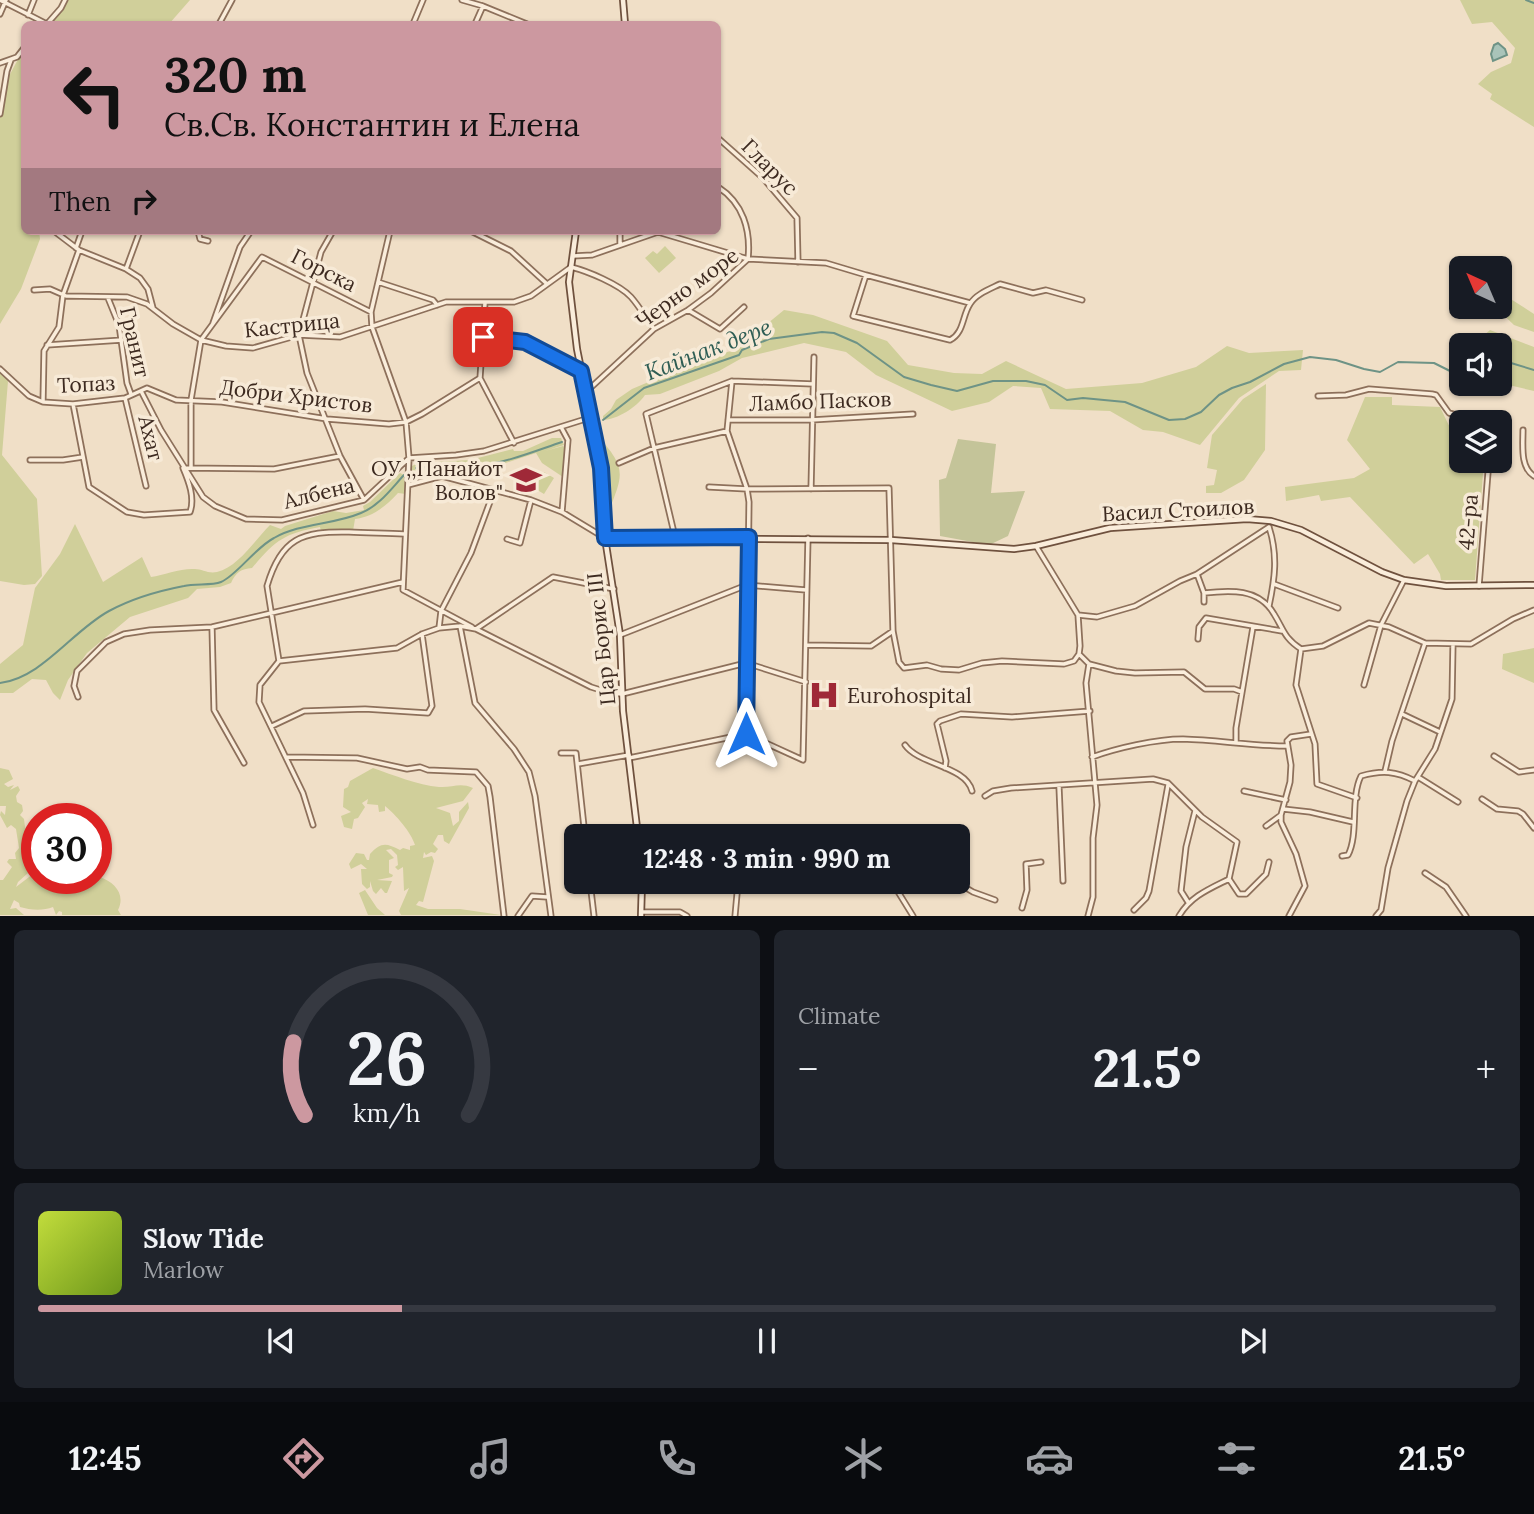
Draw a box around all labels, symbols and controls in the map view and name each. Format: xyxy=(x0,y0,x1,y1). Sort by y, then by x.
text: 320 m xyxy=(164,43,307,105)
icon: left xyxy=(49,49,140,140)
text: Св.Св. Константин и Елена xyxy=(164,104,580,145)
street label: Гларус xyxy=(736,133,804,201)
icon: right xyxy=(125,182,163,220)
text: Then xyxy=(49,185,111,218)
street label: Горска xyxy=(287,242,361,298)
street label: Черно море xyxy=(630,242,744,334)
north arrow xyxy=(1449,256,1512,318)
map controls xyxy=(1449,256,1512,473)
street label: Гранит xyxy=(114,304,156,380)
street label: Кастрица xyxy=(243,307,341,343)
pin xyxy=(453,307,513,367)
water label: Кайнак дере xyxy=(641,312,775,386)
icon: arrive xyxy=(464,318,502,356)
button: sound xyxy=(1449,333,1512,396)
street label: Топаз xyxy=(56,369,116,399)
street label: Добри Христов xyxy=(218,373,374,419)
street label: Ламбо Пасков xyxy=(748,385,892,417)
button: layers xyxy=(1449,410,1512,473)
street label: Ахат xyxy=(132,412,170,463)
place label: ОУ ,,Панайот Волов" xyxy=(371,455,503,506)
school or university icon: ОУ ,,Панайот Волов" xyxy=(509,463,543,497)
street label: Албена xyxy=(280,471,357,515)
street label: Васил Стоилов xyxy=(1101,493,1255,527)
street label: 42-ра xyxy=(1452,493,1484,551)
street label: Цар Борис III xyxy=(581,571,621,707)
hospital icon: Eurohospital xyxy=(807,678,841,712)
place label: Eurohospital xyxy=(847,682,972,709)
position arrow xyxy=(709,697,783,771)
speed limit sign: 30 xyxy=(21,803,112,894)
text: 12:48 · 3 min · 990 m xyxy=(644,842,890,875)
text: Climate xyxy=(798,1001,880,1030)
text: 26 xyxy=(347,1013,427,1106)
text: 21.5° xyxy=(1093,1035,1201,1101)
text: − xyxy=(798,1045,818,1093)
text: + xyxy=(1476,1045,1496,1093)
text: km/h xyxy=(353,1097,421,1129)
text: Slow Tide xyxy=(143,1222,264,1255)
text: Marlow xyxy=(143,1255,224,1284)
icon: previous xyxy=(262,1322,300,1360)
icon: pause xyxy=(748,1322,786,1360)
icon: next xyxy=(1234,1322,1272,1360)
icon: directions xyxy=(279,1434,328,1483)
icon: music xyxy=(466,1434,515,1483)
icon: phone xyxy=(652,1434,701,1483)
icon: climate xyxy=(839,1434,888,1483)
icon: car xyxy=(1025,1434,1074,1483)
icon: filters xyxy=(1212,1434,1261,1483)
text: 12:45 xyxy=(69,1438,142,1479)
text: 21.5° xyxy=(1398,1438,1465,1479)

